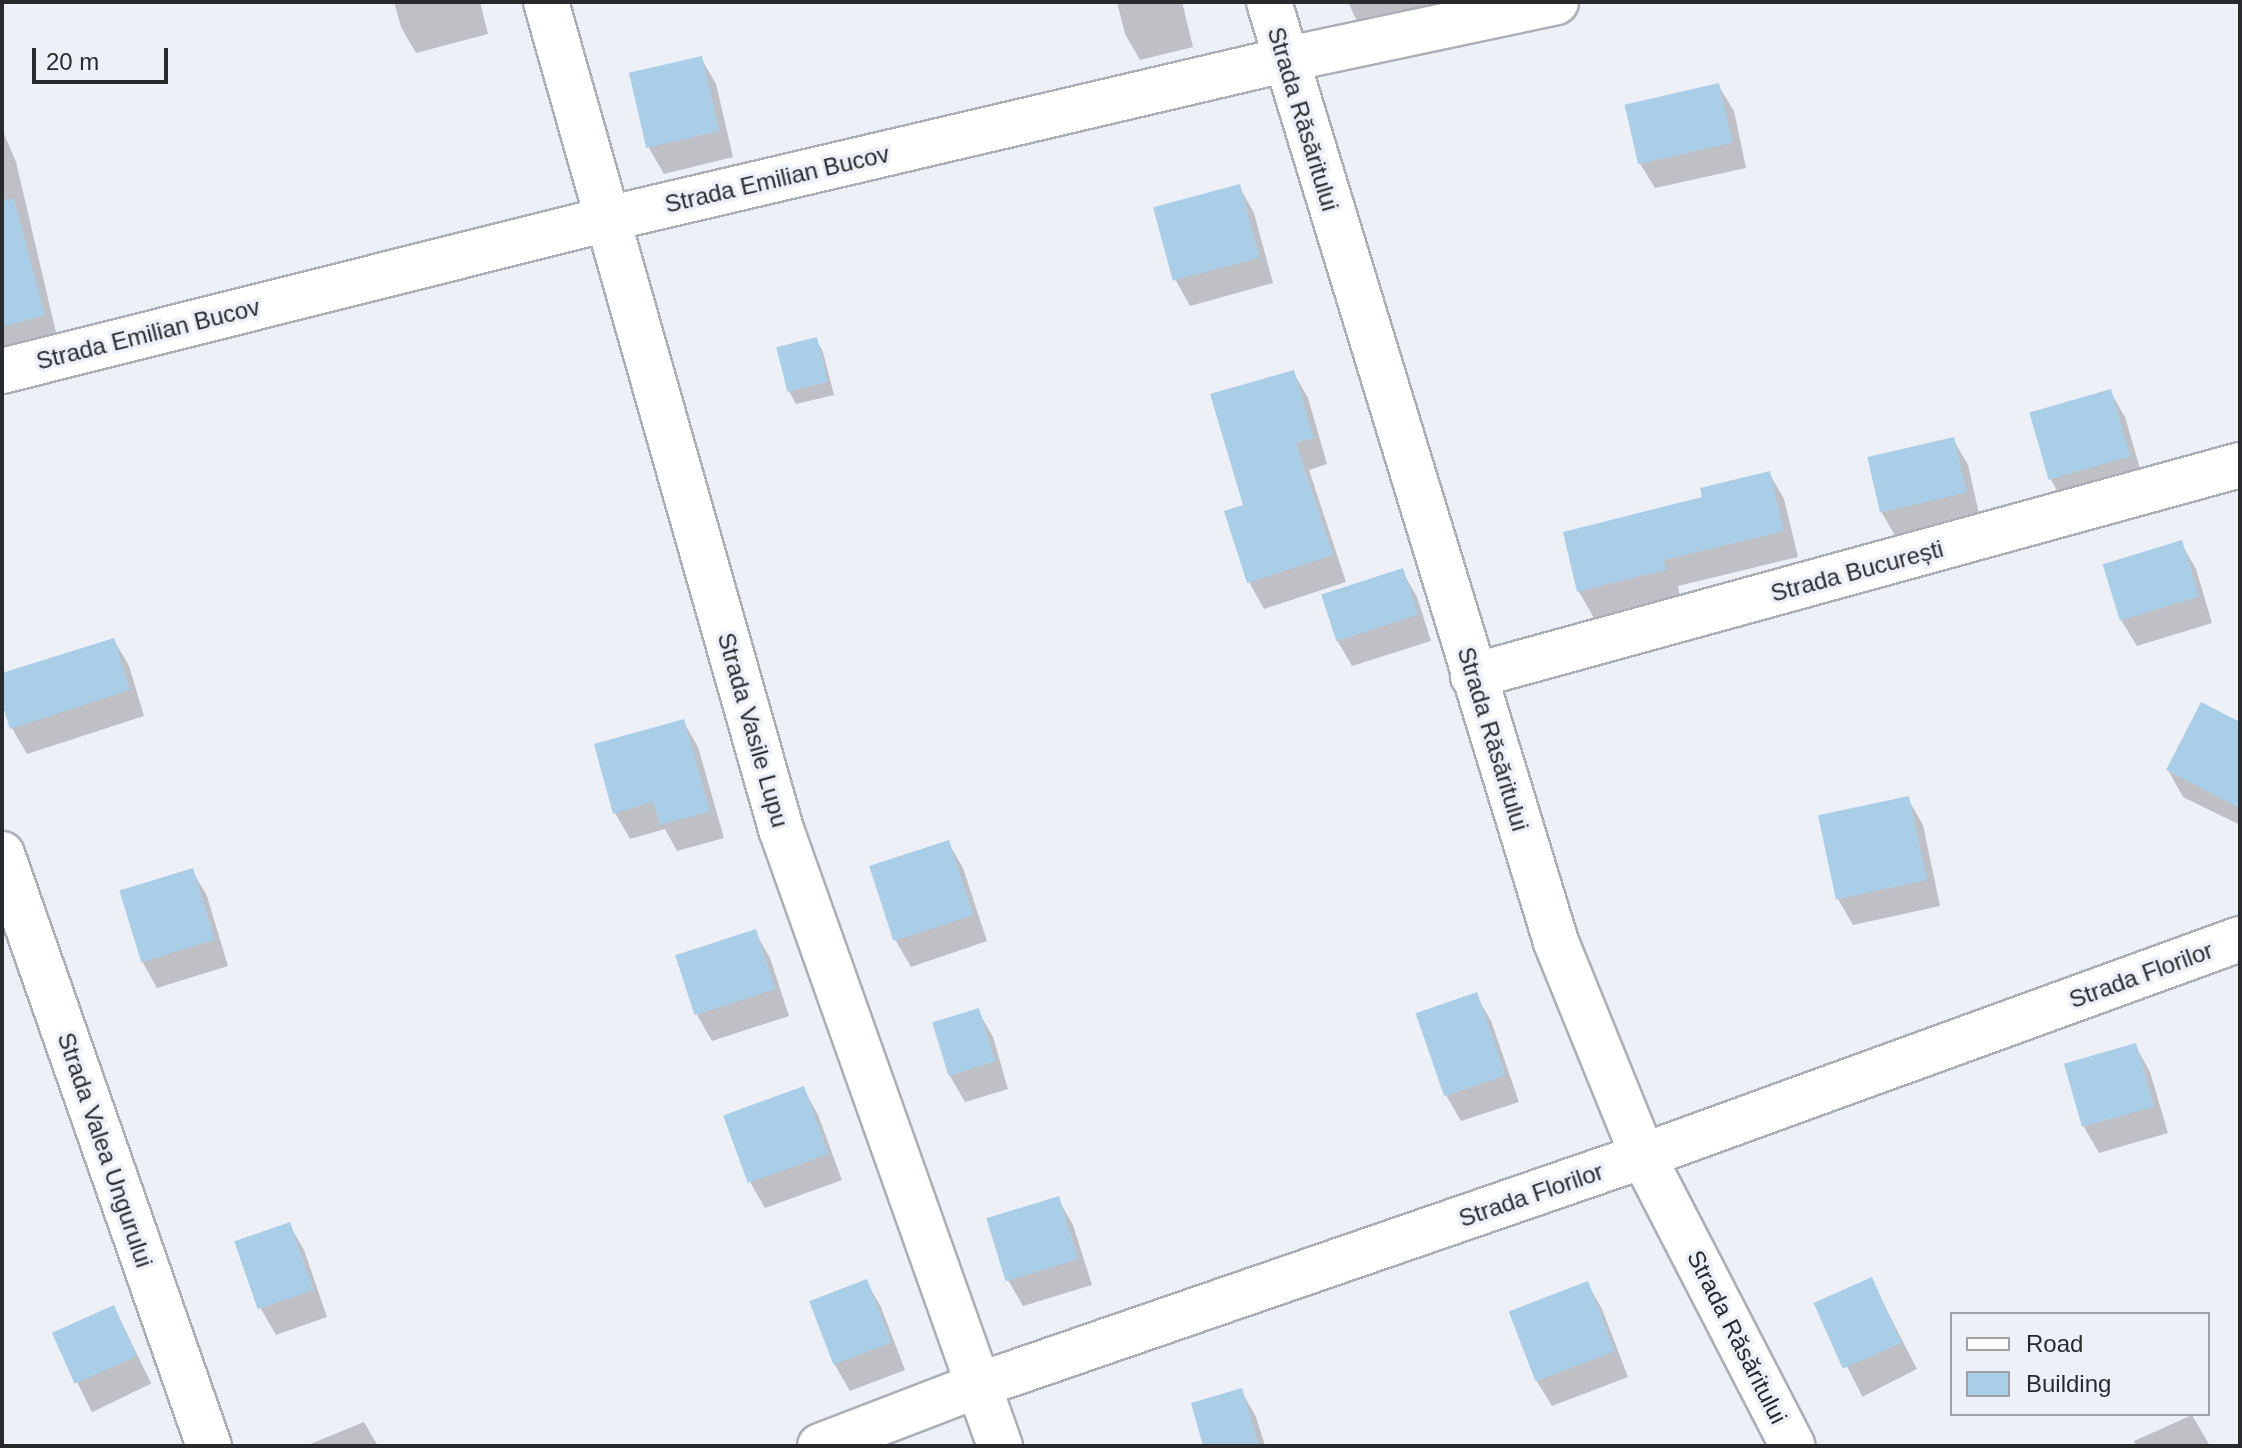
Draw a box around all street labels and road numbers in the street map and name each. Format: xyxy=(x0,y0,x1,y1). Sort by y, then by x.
street label: Strada Răsăritului xyxy=(1261,24,1345,214)
street label: Strada Emilian Bucov xyxy=(662,139,892,219)
street label: Strada Emilian Bucov xyxy=(33,292,263,376)
street label: Strada București xyxy=(1768,534,1946,608)
street label: Strada Vasile Lupu xyxy=(711,629,795,831)
street label: Strada Răsăritului xyxy=(1451,644,1535,834)
street label: Strada Florilor xyxy=(2065,936,2217,1014)
street label: Strada Valea Ungurului xyxy=(51,1029,159,1271)
street label: Strada Florilor xyxy=(1455,1157,1607,1233)
street label: Strada Răsăritului xyxy=(1681,1245,1793,1429)

